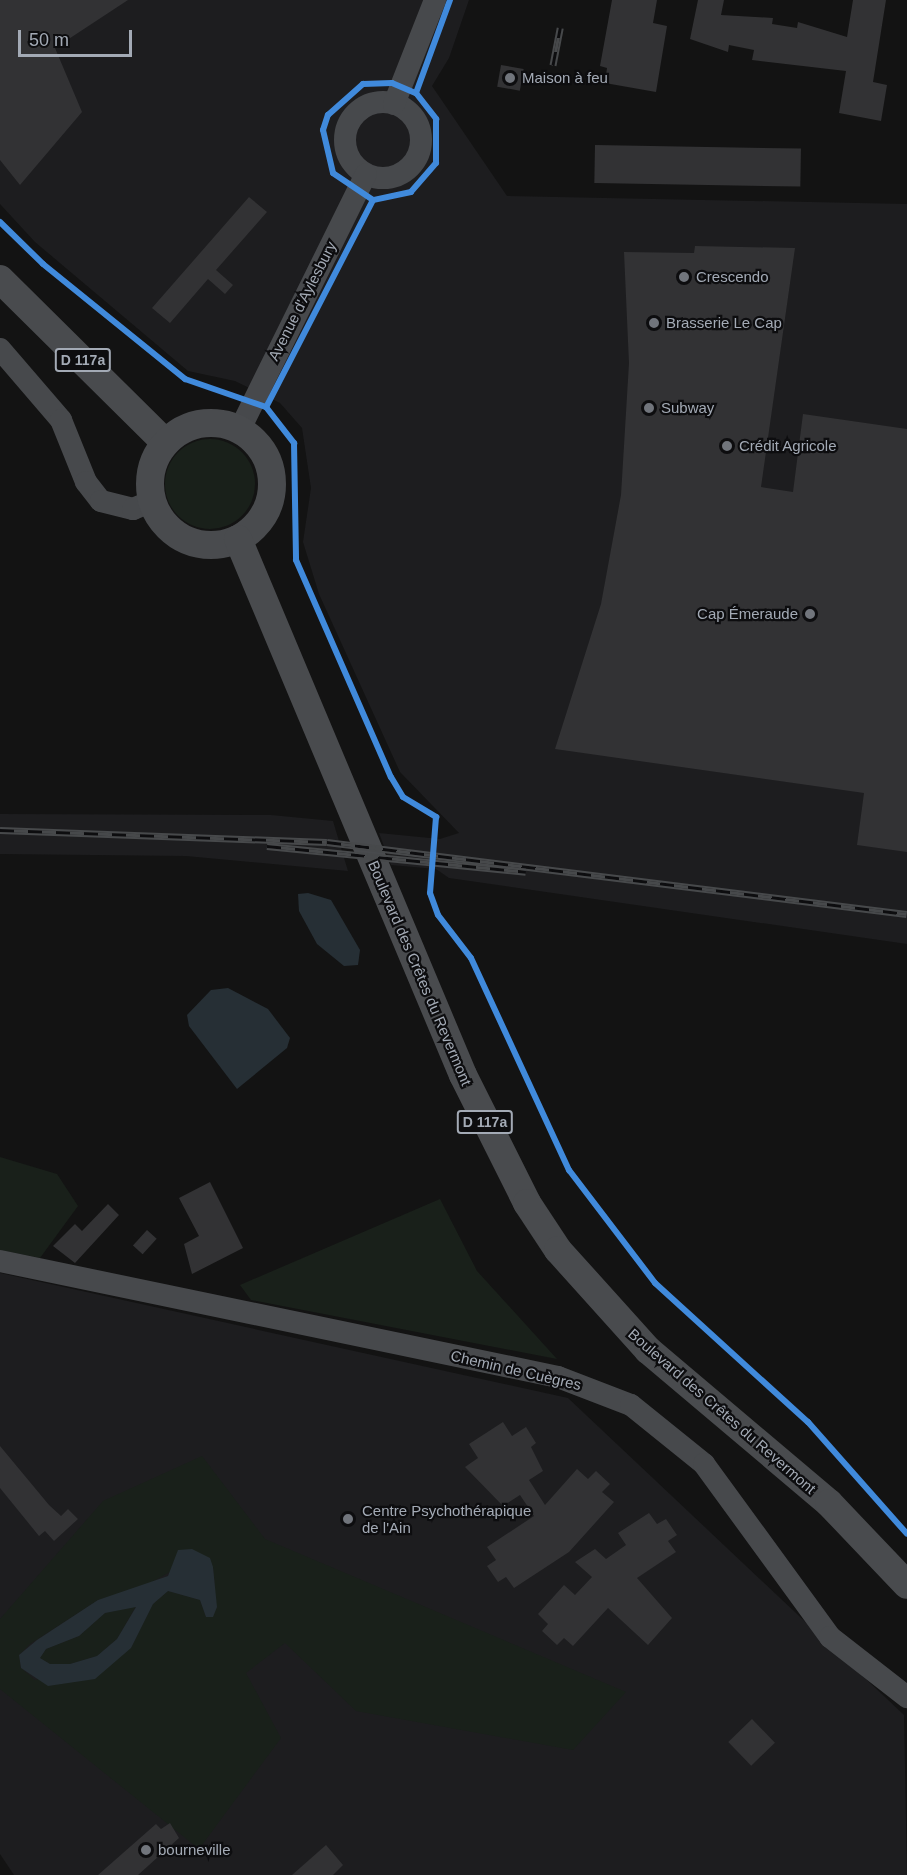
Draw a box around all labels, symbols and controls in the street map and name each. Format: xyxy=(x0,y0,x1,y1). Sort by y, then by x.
scale bar xyxy=(21,18,135,56)
text: 50 m xyxy=(29,30,69,50)
place label: Maison à feu xyxy=(522,69,608,87)
marker: Maison à feu xyxy=(503,71,517,85)
street label: Avenue d'Aylesbury xyxy=(264,238,340,364)
place label: Crescendo xyxy=(696,268,769,286)
marker: Crescendo xyxy=(677,270,691,284)
place label: Brasserie Le Cap xyxy=(666,314,782,332)
marker: Brasserie Le Cap xyxy=(647,316,661,330)
road number: D 117a xyxy=(54,349,112,371)
place label: Subway xyxy=(661,399,714,417)
marker: Subway xyxy=(642,401,656,415)
place label: Crédit Agricole xyxy=(739,437,837,455)
marker: Crédit Agricole xyxy=(720,439,734,453)
place label: Cap Émeraude xyxy=(697,605,798,623)
marker: Cap Émeraude xyxy=(803,607,817,621)
street label: Boulevard des Crêtes du Revermont xyxy=(364,858,476,1088)
road number: D 117a xyxy=(456,1111,514,1133)
street label: Boulevard des Crêtes du Revermont xyxy=(625,1325,819,1497)
street label: Chemin de Cuègres xyxy=(449,1346,583,1394)
place label: Centre Psychothérapique de l'Ain xyxy=(362,1501,531,1536)
marker: Centre Psychothérapique de l'Ain xyxy=(339,1510,357,1528)
place label: bourneville xyxy=(158,1841,231,1859)
marker: bourneville xyxy=(139,1843,153,1857)

